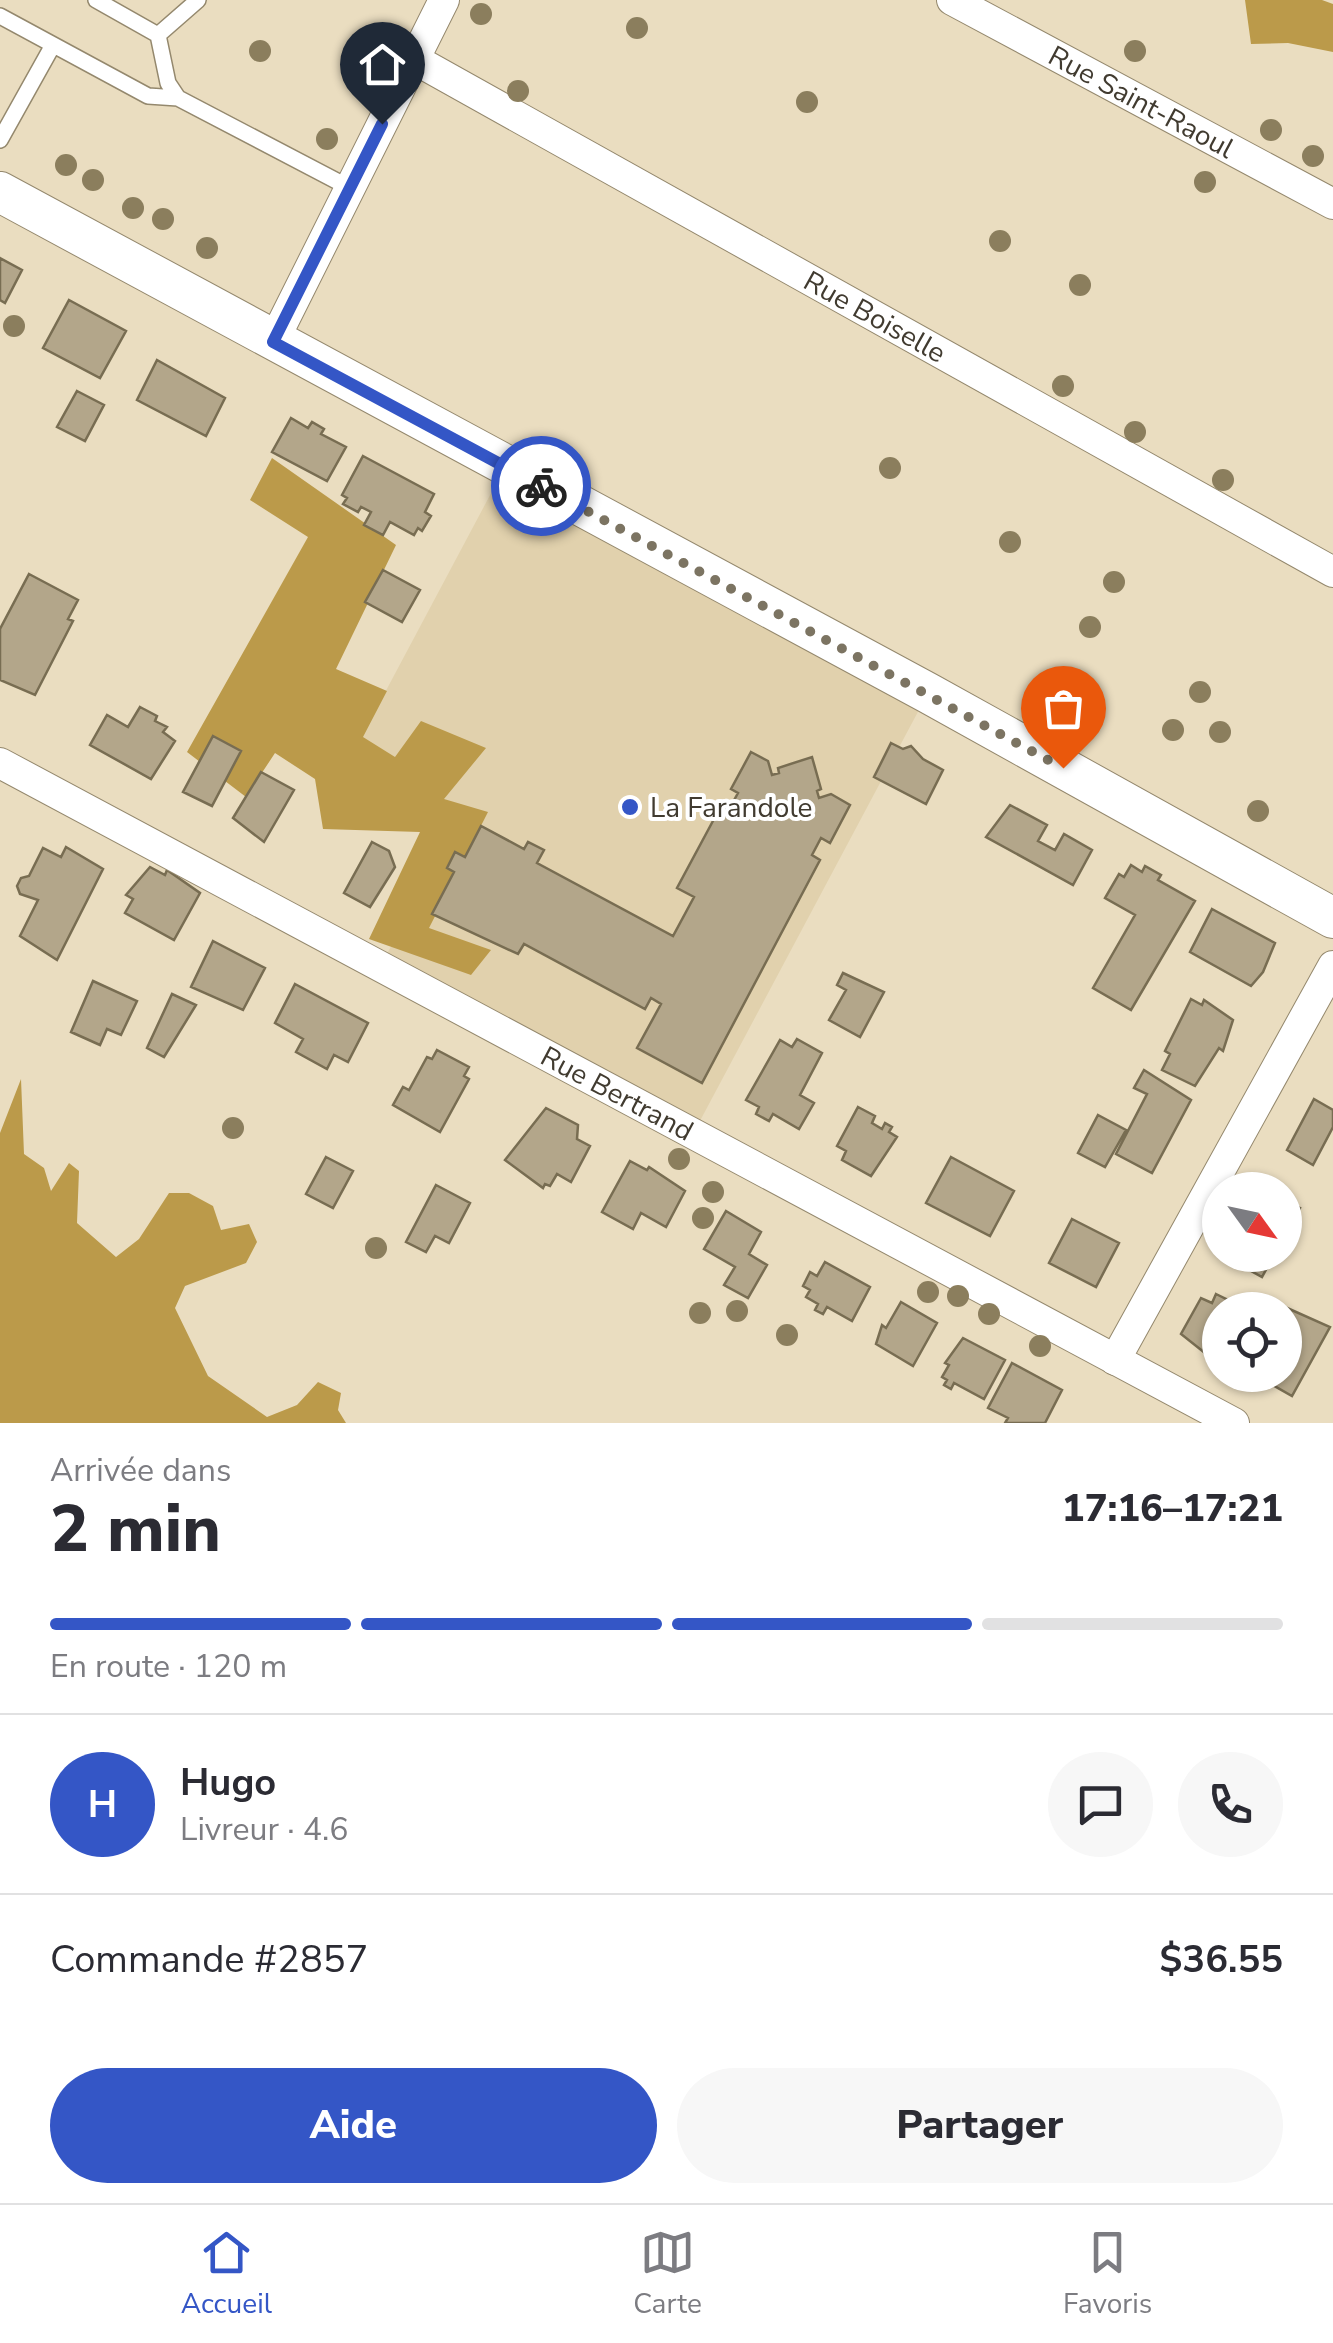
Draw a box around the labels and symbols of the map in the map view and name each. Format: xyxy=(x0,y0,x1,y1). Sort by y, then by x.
pin xyxy=(340,22,425,125)
street label: Rue Saint-Raoul xyxy=(1041,37,1241,168)
street label: Rue Boiselle xyxy=(797,262,952,372)
courier xyxy=(491,436,591,536)
pin xyxy=(1021,666,1106,769)
place label: La Farandole xyxy=(650,789,812,827)
marker: La Farandole xyxy=(619,796,641,818)
street label: Rue Bertrand xyxy=(534,1038,700,1150)
north arrow xyxy=(1202,1172,1302,1272)

